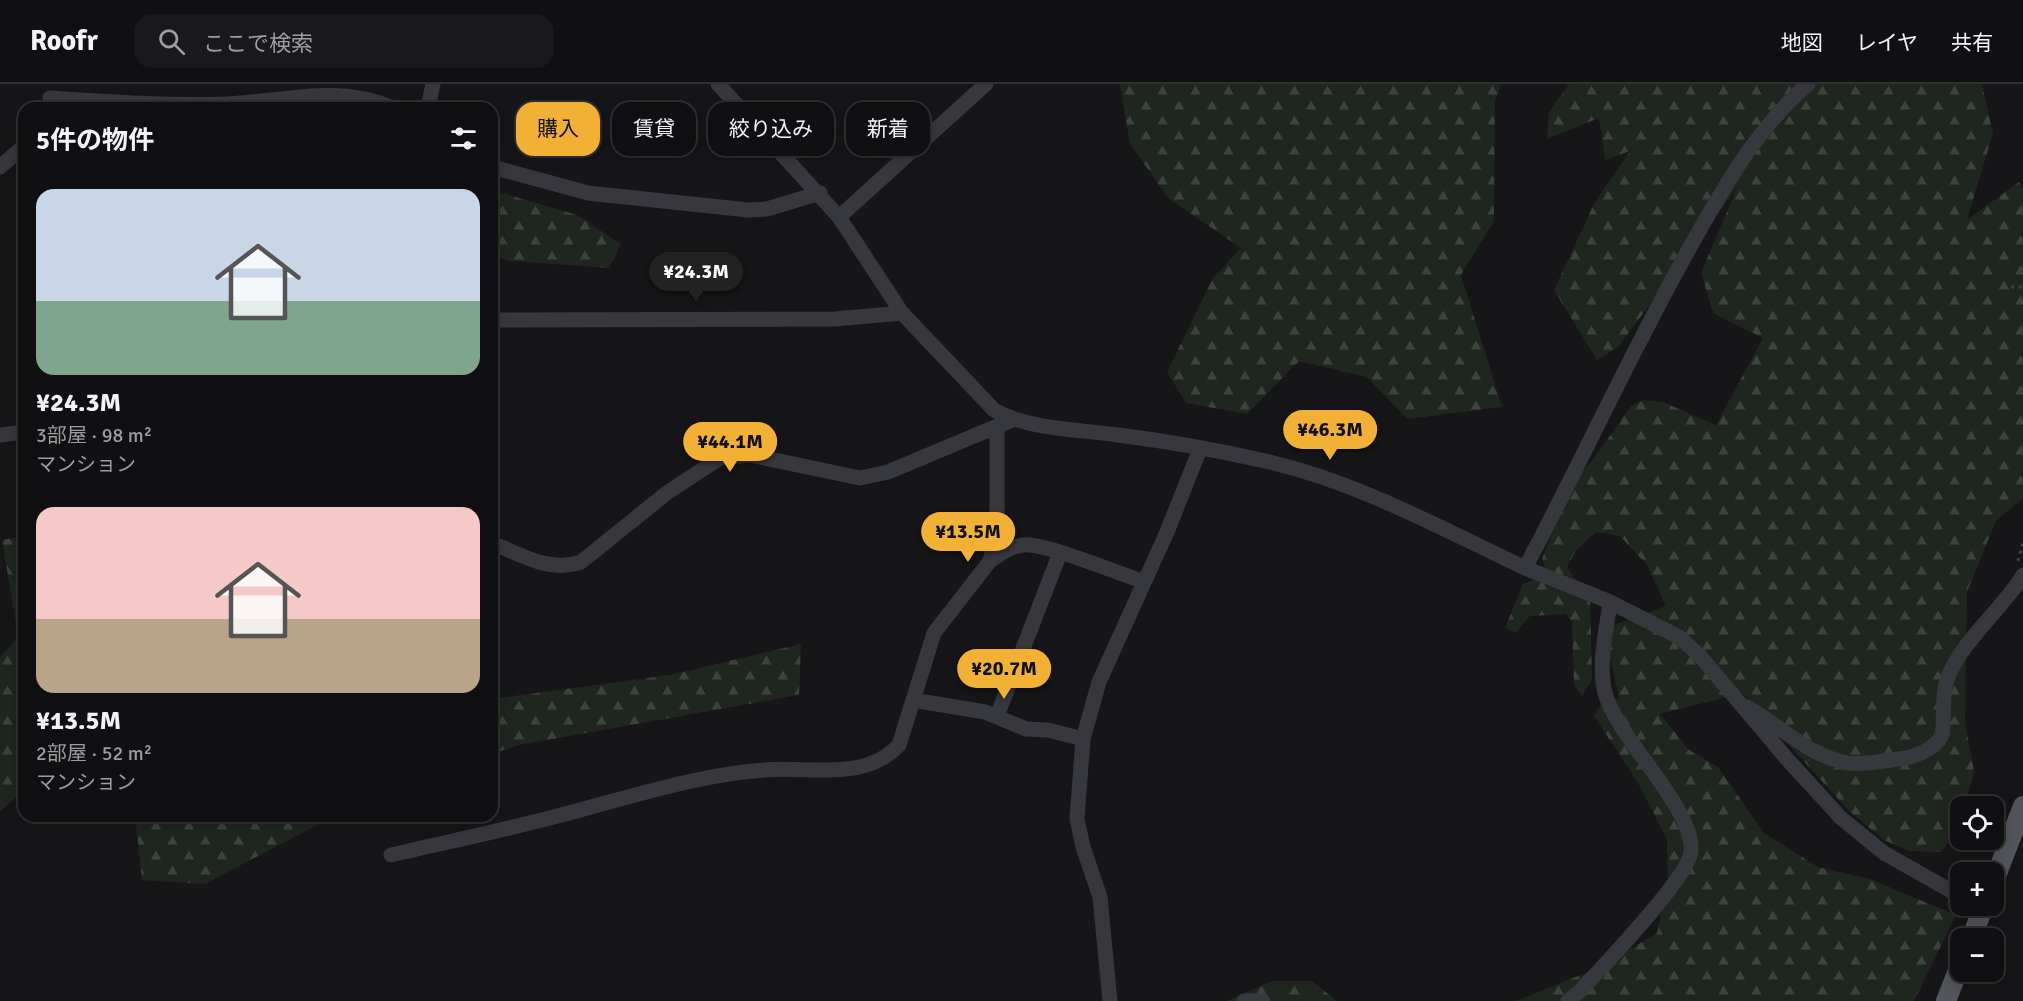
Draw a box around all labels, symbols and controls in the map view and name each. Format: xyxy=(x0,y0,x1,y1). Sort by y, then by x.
search box xyxy=(134,14,554,68)
text: Roofr xyxy=(30,24,98,58)
icon: search xyxy=(155,25,188,58)
text: ここで検索 xyxy=(203,30,313,57)
text: 地図 xyxy=(1781,30,1823,56)
text: レイヤ xyxy=(1856,30,1918,56)
text: 共有 xyxy=(1951,30,1993,56)
chip: 購入 xyxy=(516,102,600,156)
chip: 賃貸 xyxy=(612,102,696,156)
chip: 絞り込み xyxy=(708,102,834,156)
chip: 新着 xyxy=(846,102,930,156)
icon: filters xyxy=(447,122,480,155)
text: 5件の物件 xyxy=(36,125,154,157)
icon: home xyxy=(204,228,312,336)
pin: ¥24.3M xyxy=(647,252,745,303)
text: ¥24.3M xyxy=(663,259,729,284)
text: ¥24.3M xyxy=(36,387,121,419)
pin: ¥46.3M xyxy=(1281,410,1379,461)
text: ¥46.3M xyxy=(1297,417,1363,442)
pin: ¥44.1M xyxy=(681,422,779,473)
text: 3部屋 · 98 m² xyxy=(36,423,152,448)
text: ¥44.1M xyxy=(697,429,763,454)
text: マンション xyxy=(36,452,136,477)
pin: ¥13.5M xyxy=(919,512,1017,563)
text: ¥13.5M xyxy=(935,519,1001,544)
icon: home xyxy=(204,546,312,654)
pin: ¥20.7M xyxy=(955,649,1053,700)
text: ¥20.7M xyxy=(971,656,1037,681)
text: ¥13.5M xyxy=(36,705,121,737)
text: 2部屋 · 52 m² xyxy=(36,741,152,766)
text: マンション xyxy=(36,770,136,795)
map controls xyxy=(1950,796,2004,982)
button: locate xyxy=(1950,796,2004,850)
button: + xyxy=(1950,862,2004,916)
button: − xyxy=(1950,928,2004,982)

